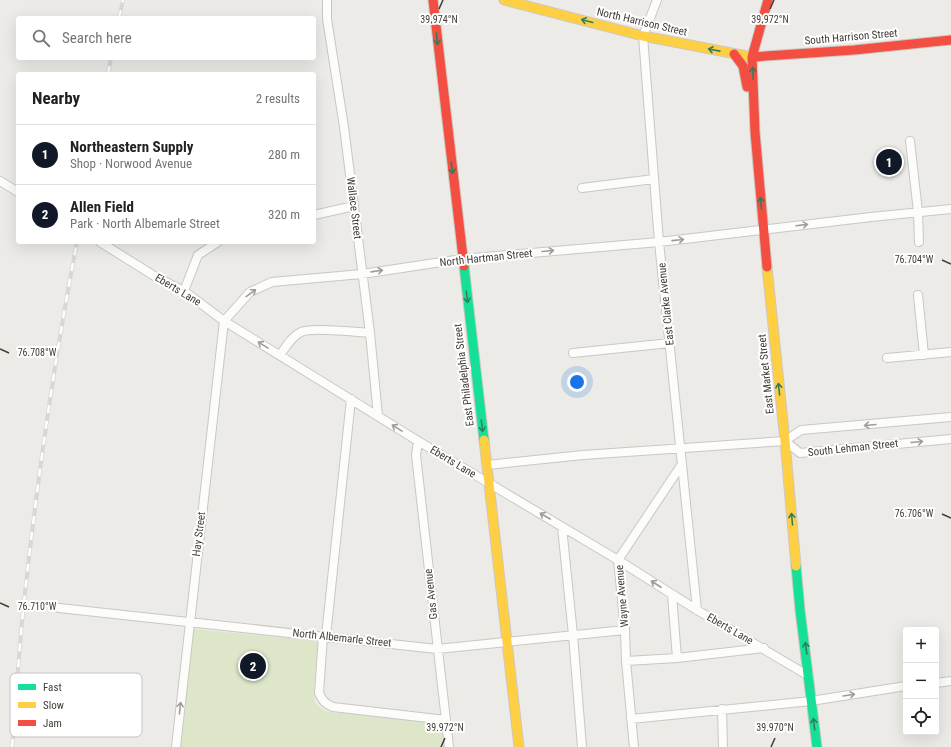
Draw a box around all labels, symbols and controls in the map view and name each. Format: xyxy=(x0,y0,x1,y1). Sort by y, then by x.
street label: North Harrison Street xyxy=(595,5,689,39)
text: 39.974°N xyxy=(420,14,458,25)
text: 39.972°N xyxy=(751,14,789,25)
search box xyxy=(16,16,316,60)
one-way arrow xyxy=(581,17,594,25)
street label: South Harrison Street xyxy=(804,26,898,48)
icon: search xyxy=(30,27,52,49)
text: Search here xyxy=(62,29,132,47)
one-way arrow xyxy=(434,32,441,45)
one-way arrow xyxy=(708,46,721,54)
one-way arrow xyxy=(749,67,757,80)
text: Nearby xyxy=(32,88,80,108)
text: 2 results xyxy=(256,91,300,106)
text: Northeastern Supply xyxy=(70,138,193,156)
text: 1 xyxy=(42,147,48,162)
text: 280 m xyxy=(268,147,300,162)
pin: 1 xyxy=(876,147,902,177)
text: Shop · Norwood Avenue xyxy=(70,156,192,171)
one-way arrow xyxy=(448,161,456,174)
street label: Wallace Street xyxy=(344,176,364,240)
one-way arrow xyxy=(758,197,765,210)
text: Allen Field xyxy=(70,198,134,216)
text: 2 xyxy=(42,207,48,222)
text: 320 m xyxy=(268,207,300,222)
text: Park · North Albemarle Street xyxy=(70,216,220,231)
one-way arrow xyxy=(795,222,808,229)
one-way arrow xyxy=(671,236,684,244)
street label: North Hartman Street xyxy=(439,247,533,269)
one-way arrow xyxy=(541,248,554,255)
text: 76.704°W xyxy=(895,254,934,265)
street label: East Clarke Avenue xyxy=(655,262,677,346)
one-way arrow xyxy=(370,268,383,275)
street label: Eberts Lane xyxy=(153,271,203,309)
one-way arrow xyxy=(245,289,256,297)
one-way arrow xyxy=(463,290,471,303)
street label: East Philadelphia Street xyxy=(451,323,477,427)
street label: East Market Street xyxy=(755,334,777,414)
one-way arrow xyxy=(257,340,269,348)
text: 76.708°W xyxy=(18,347,57,358)
your location xyxy=(567,372,587,392)
one-way arrow xyxy=(776,383,783,396)
one-way arrow xyxy=(479,419,486,432)
one-way arrow xyxy=(864,421,877,428)
one-way arrow xyxy=(392,424,403,432)
street label: South Lehman Street xyxy=(807,437,899,459)
one-way arrow xyxy=(910,438,923,445)
street label: Eberts Lane xyxy=(428,443,478,481)
text: 76.706°W xyxy=(895,508,934,519)
street label: Hay Street xyxy=(190,511,208,557)
one-way arrow xyxy=(539,512,551,520)
one-way arrow xyxy=(788,513,796,526)
street label: Wayne Avenue xyxy=(613,564,631,628)
street label: Gas Avenue xyxy=(422,568,440,620)
one-way arrow xyxy=(650,580,661,588)
text: 76.710°W xyxy=(18,601,57,612)
street label: Eberts Lane xyxy=(704,611,756,647)
street label: North Albemarle Street xyxy=(292,626,392,650)
map controls xyxy=(903,627,939,735)
button: + xyxy=(903,627,939,663)
one-way arrow xyxy=(802,642,810,655)
pin: 2 xyxy=(240,651,266,681)
button: − xyxy=(903,663,939,699)
legend xyxy=(10,673,142,737)
text: Fast xyxy=(43,681,62,694)
one-way arrow xyxy=(843,691,856,699)
text: Slow xyxy=(43,699,64,712)
button: locate xyxy=(903,699,939,735)
one-way arrow xyxy=(176,702,184,715)
text: Jam xyxy=(43,717,62,730)
one-way arrow xyxy=(810,718,818,731)
text: 39.972°N xyxy=(426,722,464,733)
text: 39.970°N xyxy=(756,722,794,733)

